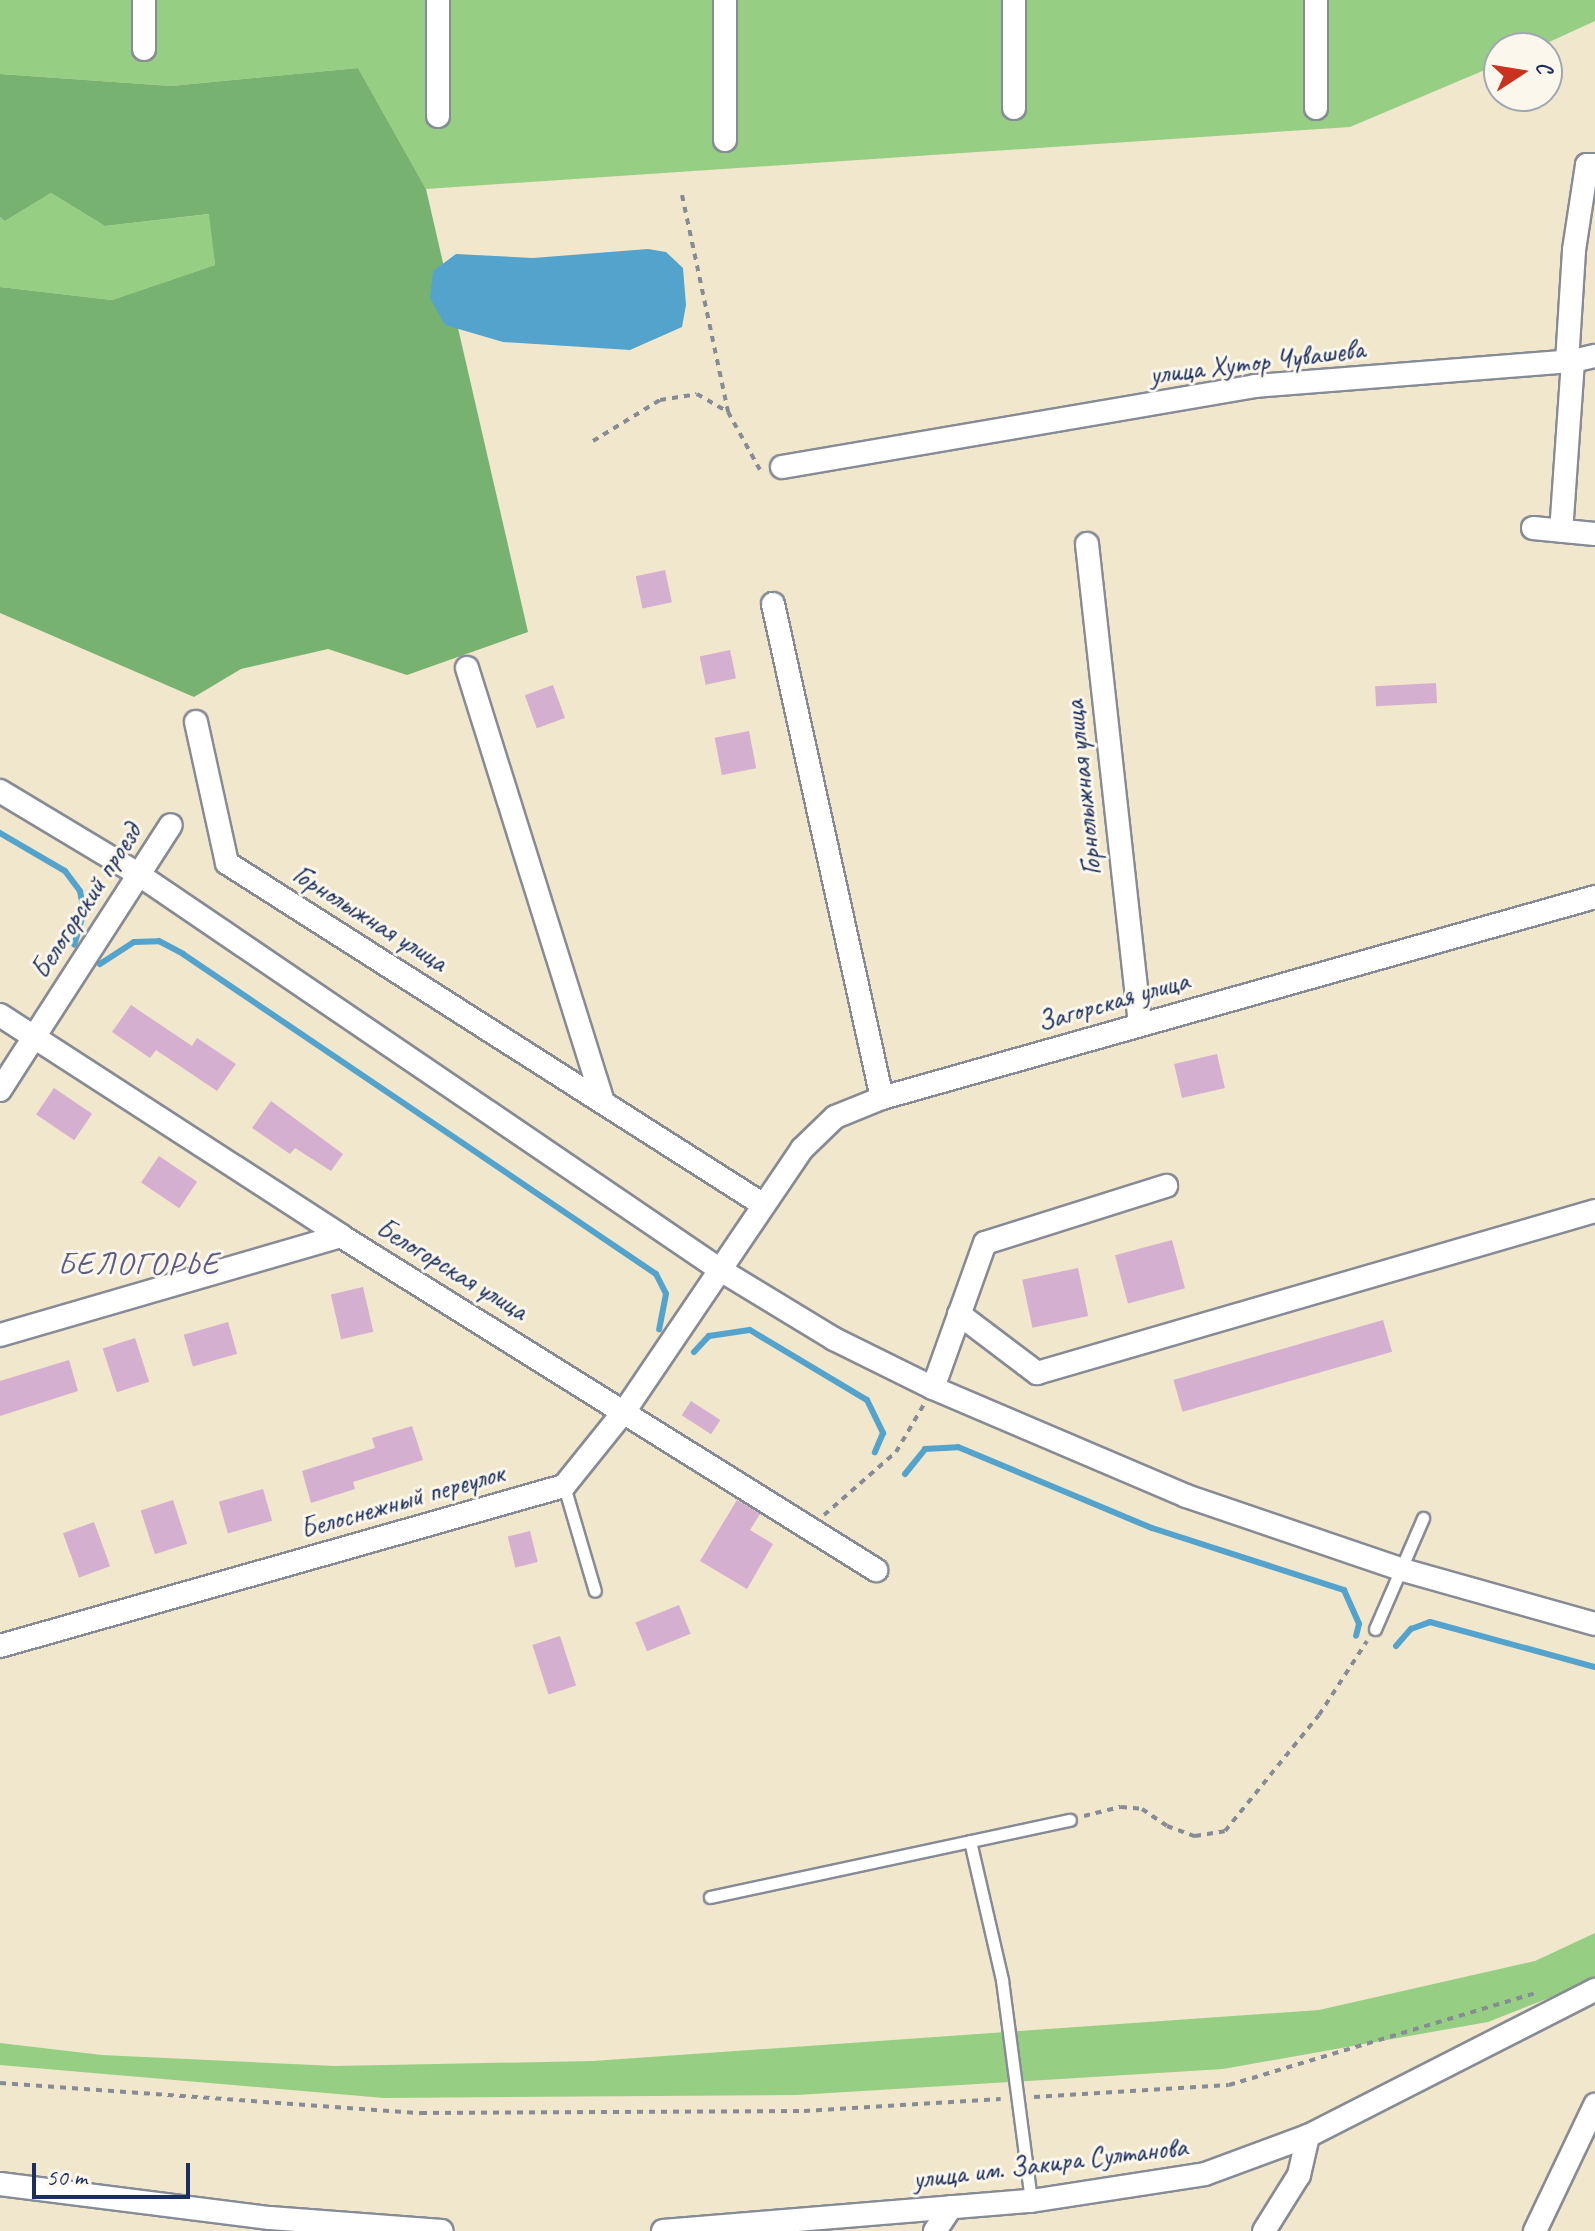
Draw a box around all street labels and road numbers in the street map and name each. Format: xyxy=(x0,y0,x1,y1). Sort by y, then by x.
street label: улица Хутор Чувашева xyxy=(1148,332,1366,392)
street label: Горнолыжная улица xyxy=(1057,698,1109,878)
street label: Белогорский проезд xyxy=(23,817,149,985)
street label: Горнолыжная улица xyxy=(286,857,454,979)
street label: Загорская улица xyxy=(1032,963,1194,1039)
street label: Белогорская улица xyxy=(369,1210,535,1328)
street label: Белоснежный переулок xyxy=(296,1456,508,1546)
street label: улица им. Закира Султанова xyxy=(909,2129,1191,2197)

